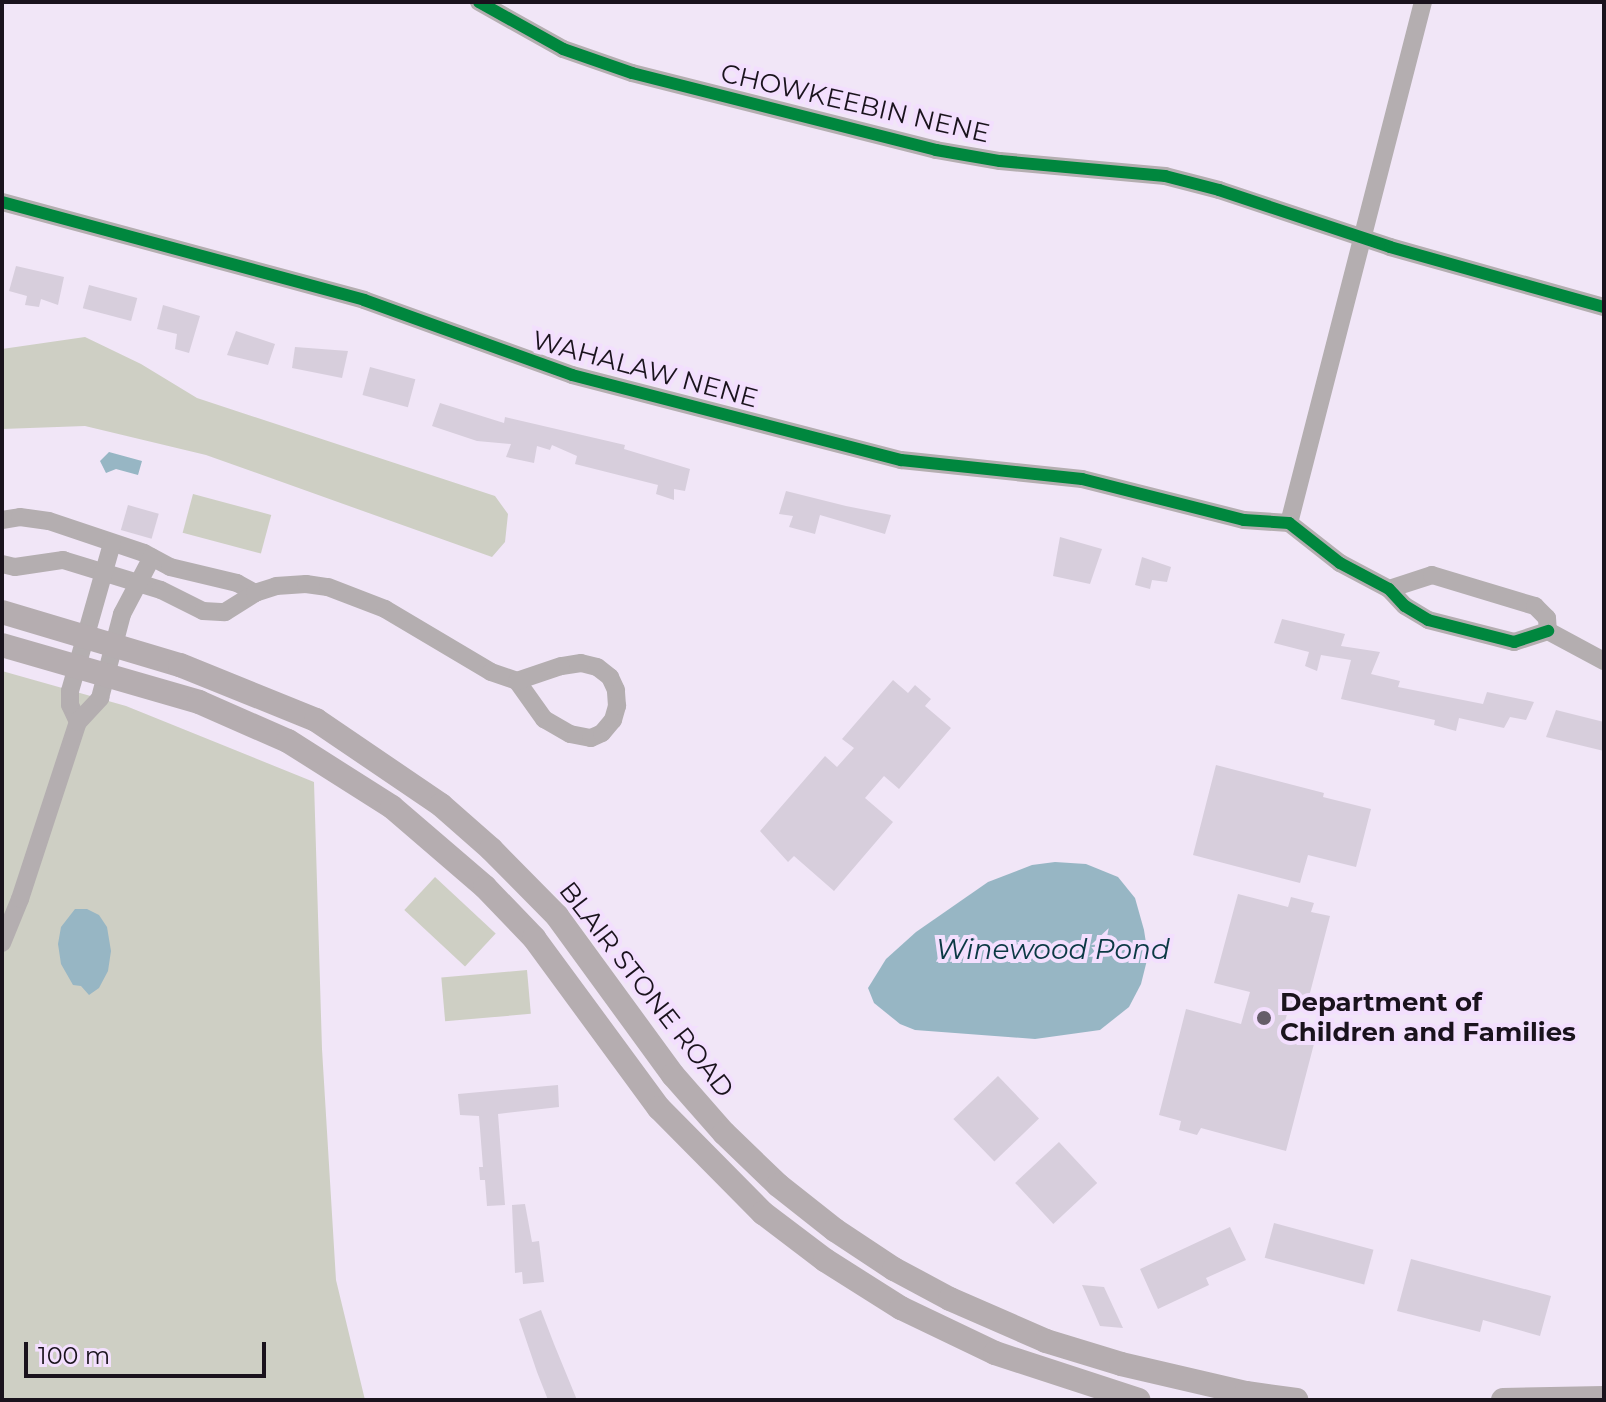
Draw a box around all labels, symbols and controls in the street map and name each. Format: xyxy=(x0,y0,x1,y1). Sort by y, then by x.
street label: CHOWKEEBIN NENE xyxy=(717,58,993,150)
street label: WAHALAW NENE xyxy=(529,325,761,415)
street label: BLAIR STONE ROAD xyxy=(552,876,740,1104)
water label: Winewood Pond xyxy=(936,932,1170,966)
place label: Department of Children and Families xyxy=(1280,987,1576,1048)
marker: Department of Children and Families xyxy=(1255,1009,1273,1027)
scale bar xyxy=(28,1326,270,1376)
text: 100 m xyxy=(38,1341,110,1370)

